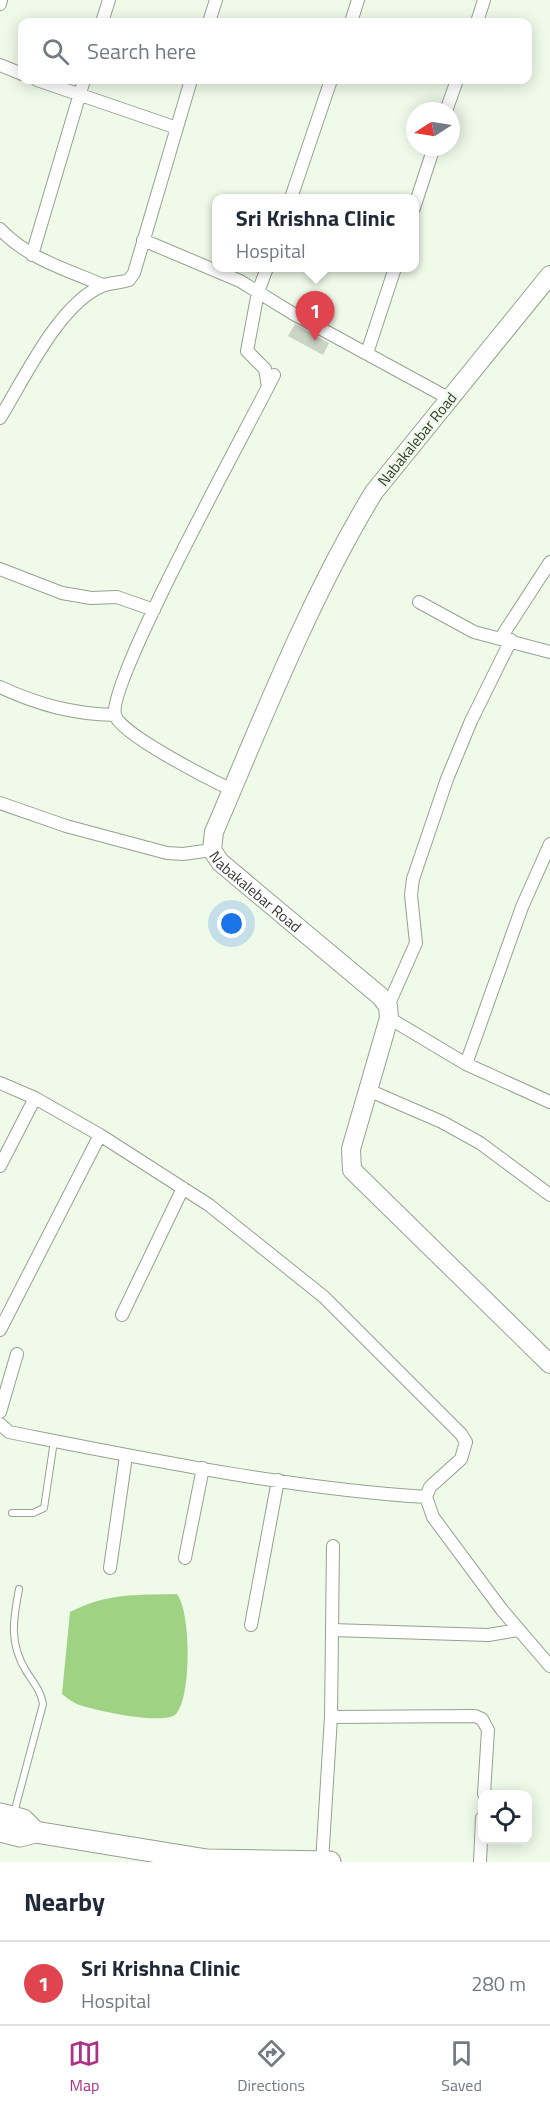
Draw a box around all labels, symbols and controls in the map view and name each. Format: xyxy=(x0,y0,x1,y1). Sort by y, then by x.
search box xyxy=(18,18,532,84)
text: Search here xyxy=(87,34,196,68)
icon: search xyxy=(39,35,72,68)
north arrow xyxy=(406,102,460,156)
popup xyxy=(212,194,419,272)
text: Sri Krishna Clinic xyxy=(236,201,395,235)
text: Hospital xyxy=(236,235,306,266)
pin: 1 xyxy=(296,292,334,341)
street label: Nabakalebar Road xyxy=(372,387,462,491)
street label: Nabakalebar Road xyxy=(204,846,307,937)
your location xyxy=(217,909,246,938)
map controls xyxy=(478,1790,532,1844)
button: locate xyxy=(478,1790,532,1844)
text: Nearby xyxy=(24,1882,105,1921)
text: Sri Krishna Clinic xyxy=(81,1951,240,1985)
text: 1 xyxy=(38,1968,49,1999)
text: 280 m xyxy=(471,1968,526,1999)
text: Hospital xyxy=(81,1985,151,2016)
tab: Map xyxy=(68,2037,101,2097)
tab: Directions xyxy=(237,2037,305,2097)
tab: Saved xyxy=(441,2037,482,2097)

